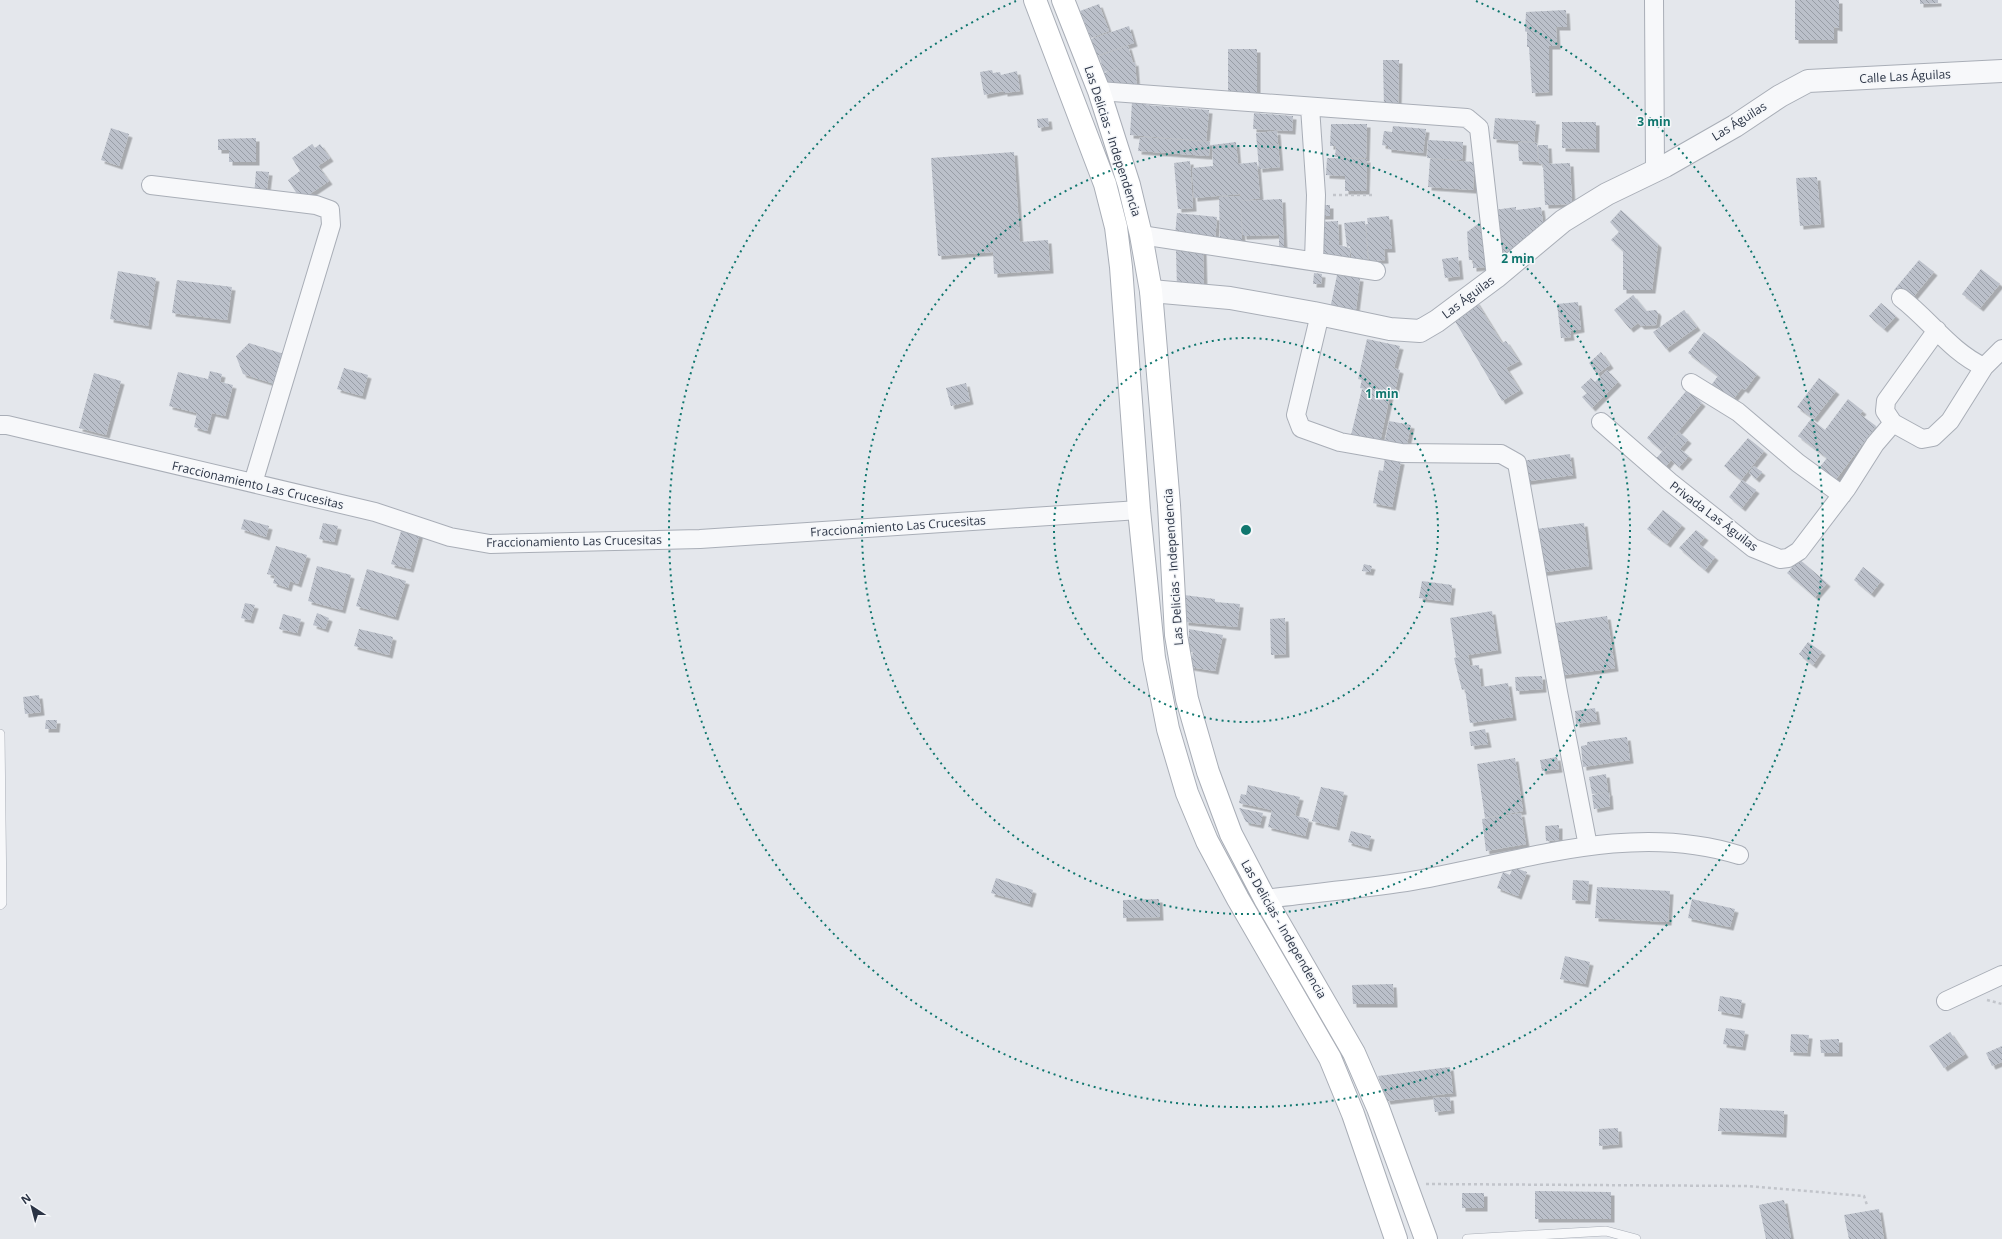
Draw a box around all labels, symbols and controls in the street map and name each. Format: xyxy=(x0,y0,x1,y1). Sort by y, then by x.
street label: Las Delicias - Independencia xyxy=(1081,63,1145,219)
street label: Calle Las Águilas xyxy=(1859,65,1952,87)
street label: Las Águilas xyxy=(1708,97,1770,145)
text: 3 min xyxy=(1637,113,1671,130)
text: 2 min xyxy=(1501,250,1535,267)
street label: Las Águilas xyxy=(1438,271,1498,322)
text: 1 min xyxy=(1365,385,1399,402)
street label: Fraccionamiento Las Crucesitas xyxy=(170,457,346,513)
street label: Privada Las Águilas xyxy=(1666,477,1762,555)
street label: Las Delicias - Independencia xyxy=(1159,488,1187,646)
street label: Fraccionamiento Las Crucesitas xyxy=(810,511,987,541)
centre of rings xyxy=(1239,523,1253,537)
street label: Fraccionamiento Las Crucesitas xyxy=(486,531,662,551)
street label: Las Delicias - Independencia xyxy=(1237,856,1331,1002)
north arrow xyxy=(12,1187,52,1227)
text: N xyxy=(18,1190,34,1207)

